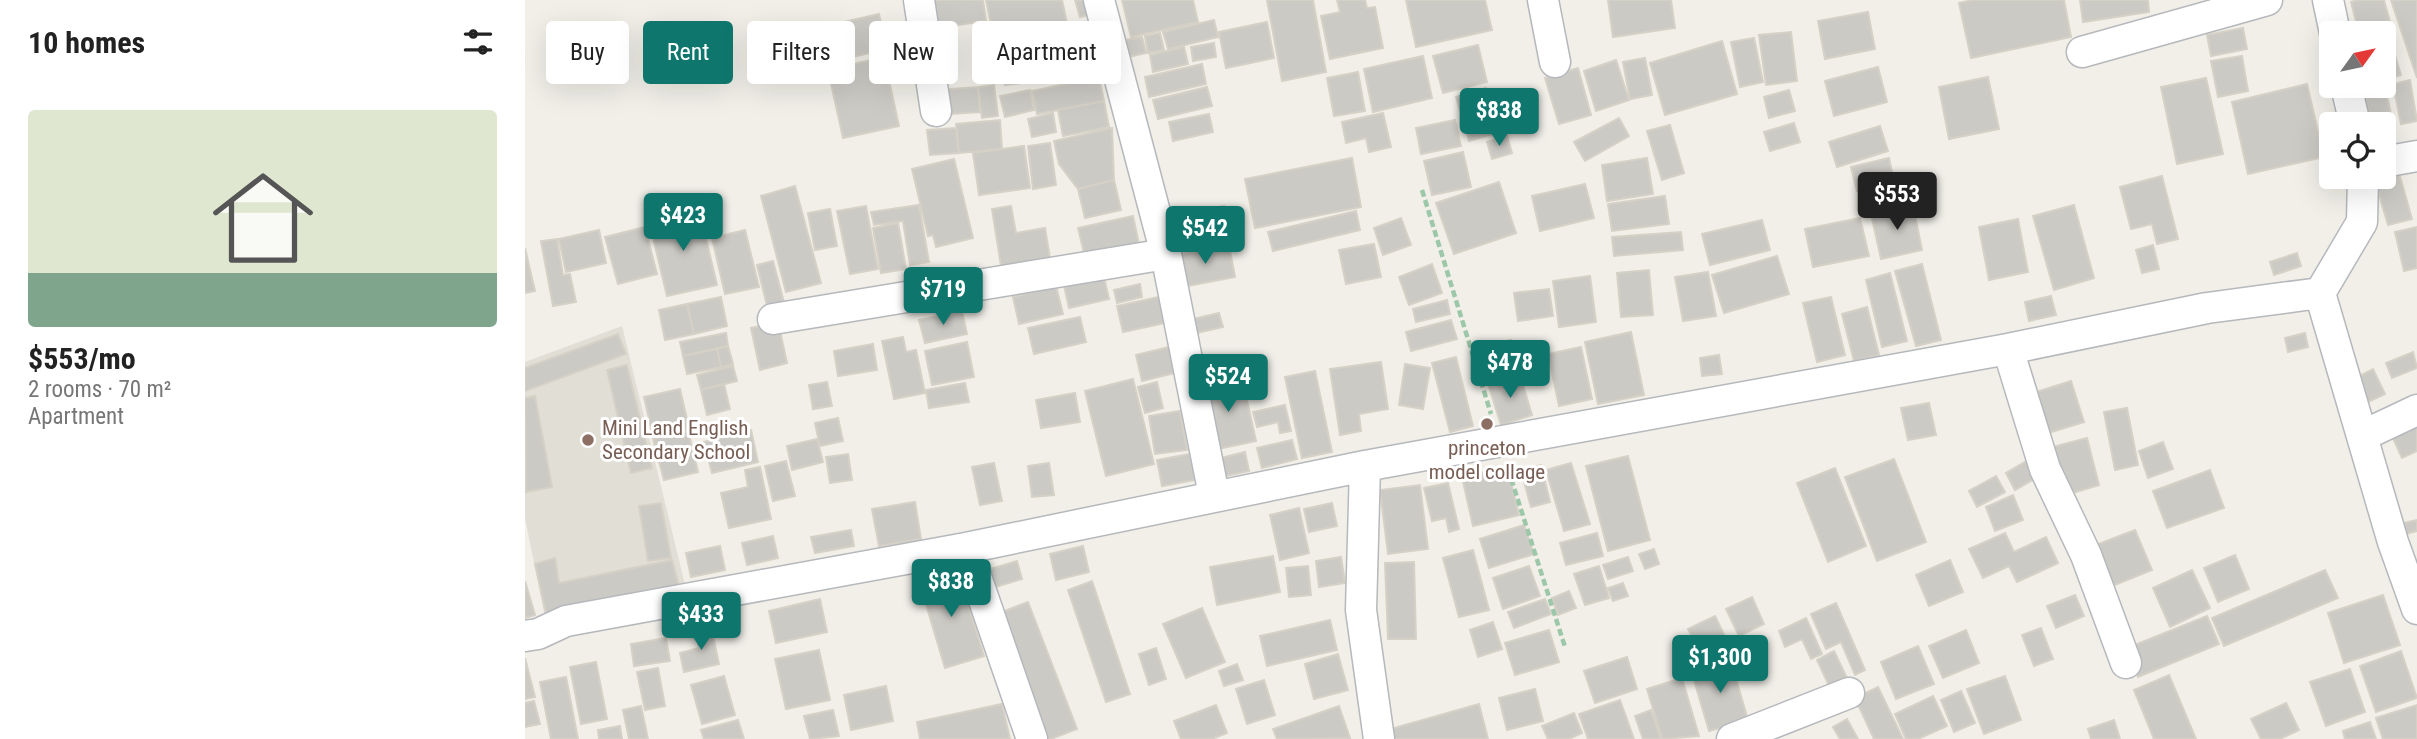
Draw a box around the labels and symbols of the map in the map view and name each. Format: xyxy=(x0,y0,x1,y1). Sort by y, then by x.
north arrow xyxy=(2319,21,2396,98)
pin: $838 xyxy=(1458,88,1540,148)
pin: $553 xyxy=(1856,173,1938,232)
pin: $423 xyxy=(642,194,724,253)
pin: $542 xyxy=(1164,206,1246,266)
pin: $719 xyxy=(902,268,984,327)
pin: $478 xyxy=(1469,340,1551,400)
pin: $524 xyxy=(1187,354,1269,414)
place label: Mini Land English Secondary School xyxy=(602,416,750,464)
marker: princeton model collage xyxy=(1479,416,1495,432)
marker: Mini Land English Secondary School xyxy=(580,432,596,448)
place label: princeton model collage xyxy=(1429,436,1545,484)
pin: $838 xyxy=(910,560,992,619)
pin: $433 xyxy=(660,592,742,652)
pin: $1,300 xyxy=(1663,636,1777,695)

